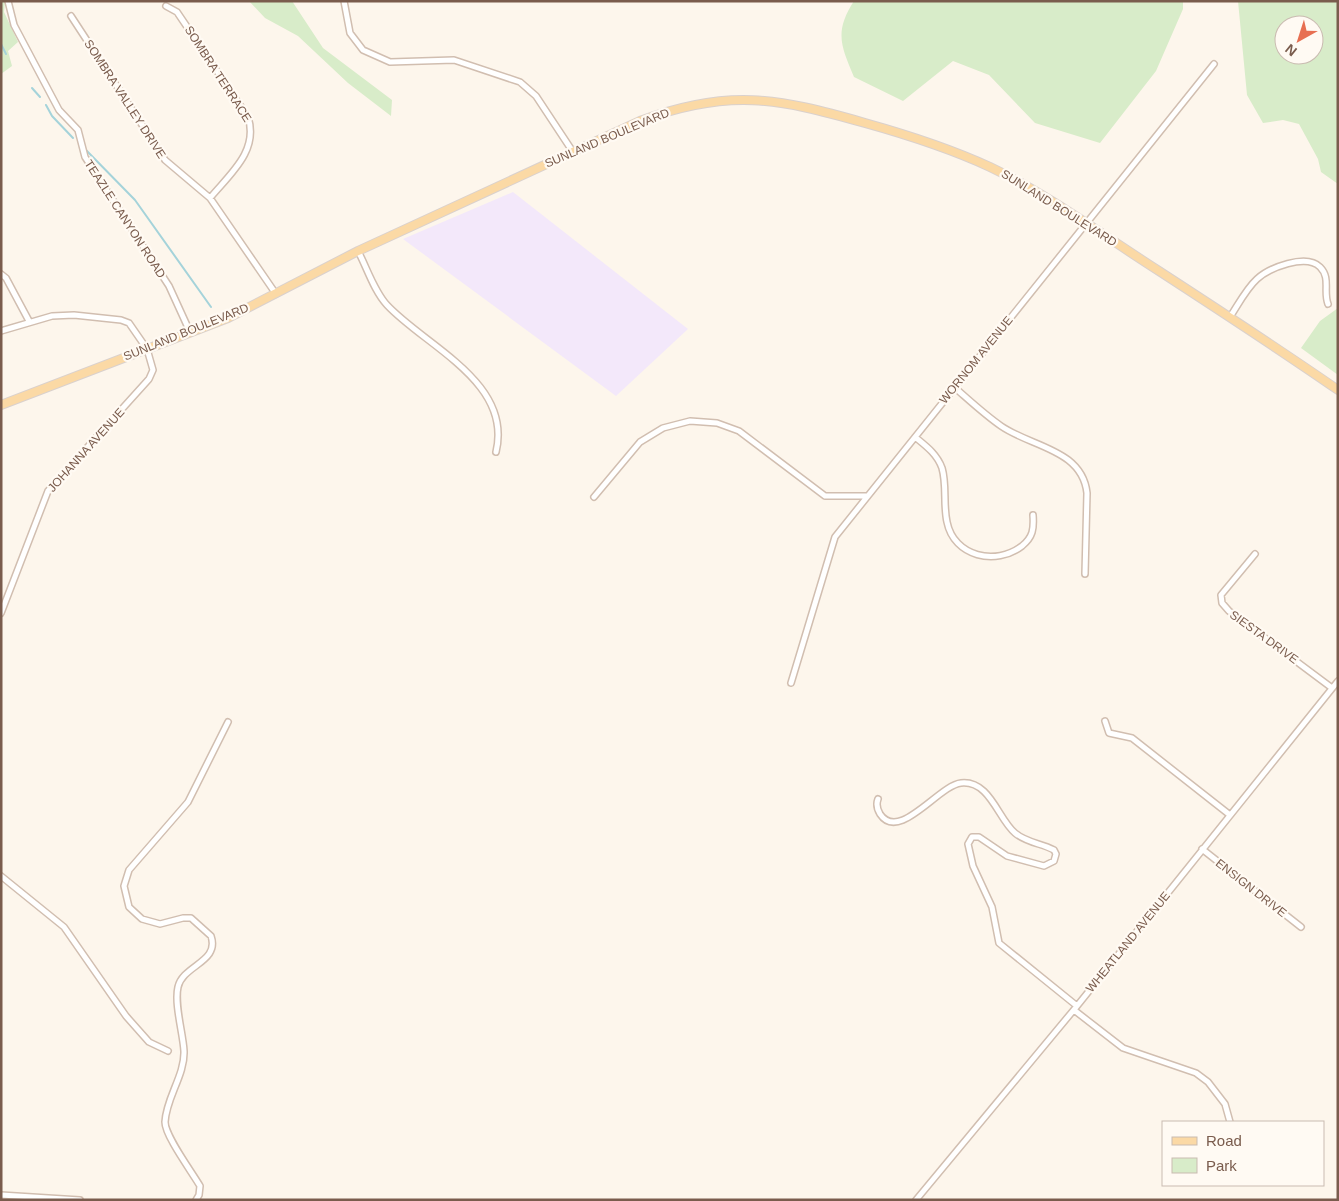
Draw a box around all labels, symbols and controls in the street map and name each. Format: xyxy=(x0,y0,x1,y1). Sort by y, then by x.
north arrow xyxy=(1274,15,1324,65)
street label: SOMBRA TERRACE xyxy=(182,23,254,125)
street label: SOMBRA VALLEY DRIVE xyxy=(81,37,169,161)
text: N xyxy=(1282,41,1300,60)
street label: SUNLAND BOULEVARD xyxy=(543,105,672,171)
street label: TEAZLE CANYON ROAD xyxy=(82,157,169,281)
street label: SUNLAND BOULEVARD xyxy=(999,167,1120,250)
street label: SUNLAND BOULEVARD xyxy=(121,300,251,364)
street label: WORNOM AVENUE xyxy=(936,313,1016,407)
street label: JOHANNA AVENUE xyxy=(45,405,127,495)
street label: SIESTA DRIVE xyxy=(1227,607,1301,667)
street label: ENSIGN DRIVE xyxy=(1213,856,1289,920)
street label: WHEATLAND AVENUE xyxy=(1083,889,1173,995)
legend xyxy=(1162,1121,1324,1186)
text: Road xyxy=(1206,1132,1242,1149)
text: Park xyxy=(1206,1157,1237,1174)

